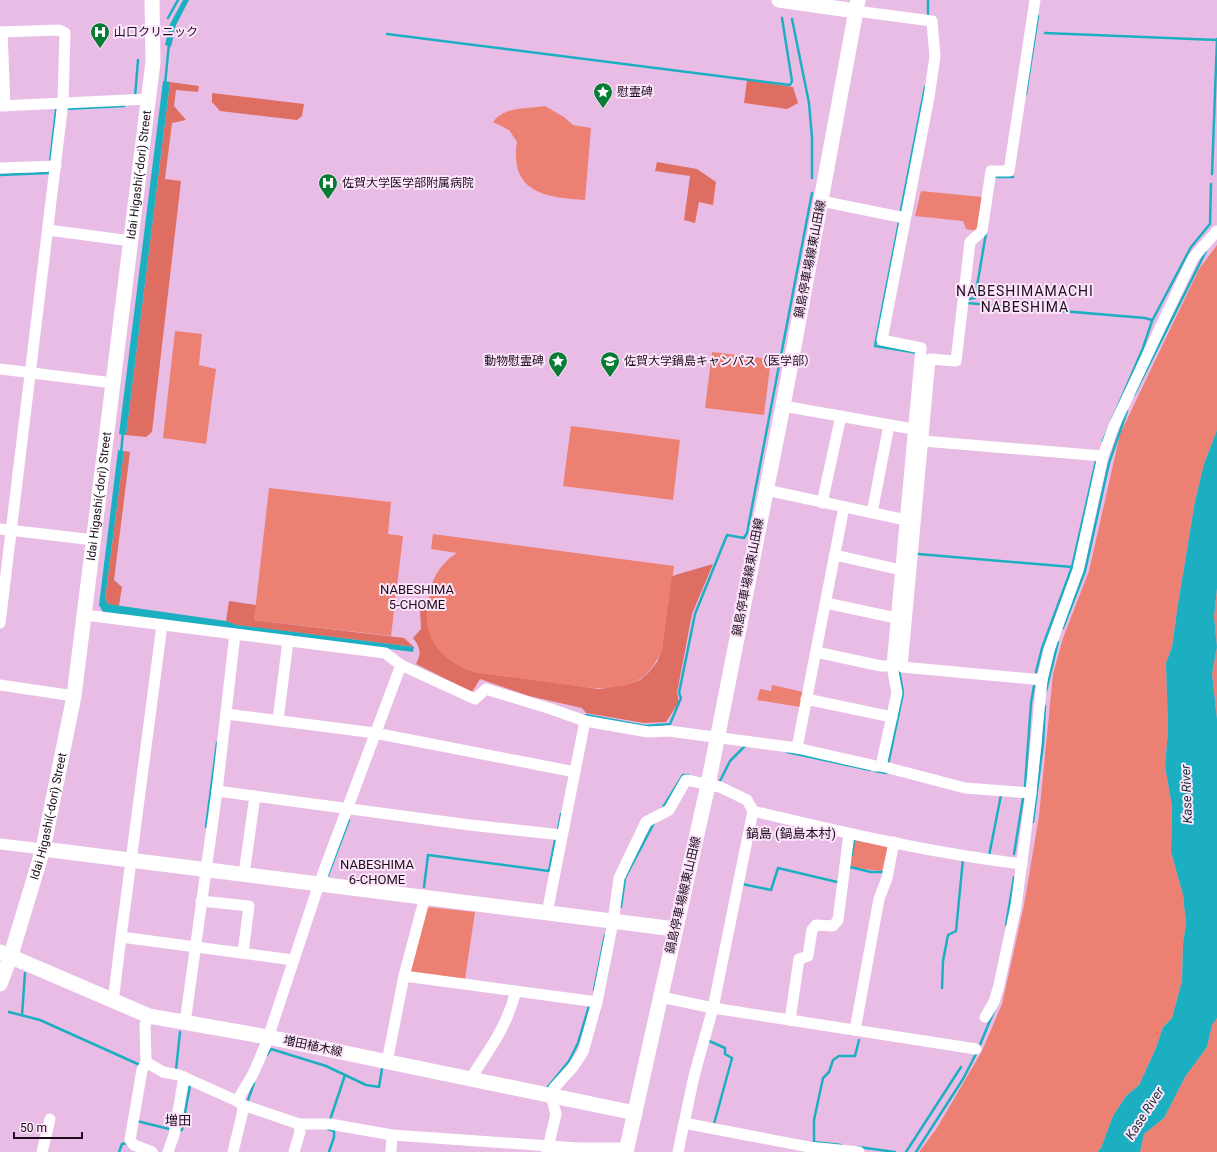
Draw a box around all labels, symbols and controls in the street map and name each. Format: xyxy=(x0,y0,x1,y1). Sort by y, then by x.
hospital icon: 山口クリニック xyxy=(89,21,111,49)
place label: 山口クリニック xyxy=(114,25,198,39)
place icon: 慰霊碑 xyxy=(592,81,614,109)
place label: 慰霊碑 xyxy=(617,85,653,99)
street label: Idai Higashi(-dori) Street xyxy=(124,109,154,240)
hospital icon: 佐賀大学医学部附属病院 xyxy=(317,172,339,200)
place label: 佐賀大学医学部附属病院 xyxy=(342,176,474,190)
street label: 鍋島停車場線東山田線 xyxy=(792,199,828,319)
district label: NABESHIMAMACHI NABESHIMA xyxy=(956,283,1094,315)
place icon: 動物慰霊碑 xyxy=(547,350,569,378)
school or university icon: 佐賀大学鍋島キャンパス（医学部） xyxy=(599,350,621,378)
place label: 動物慰霊碑 xyxy=(484,354,544,368)
place label: 佐賀大学鍋島キャンパス（医学部） xyxy=(624,354,816,368)
street label: Idai Higashi(-dori) Street xyxy=(84,431,114,562)
street label: 鍋島停車場線東山田線 xyxy=(730,517,766,637)
district label: NABESHIMA 5-CHOME xyxy=(380,582,454,612)
street label: Idai Higashi(-dori) Street xyxy=(27,751,69,881)
water label: Kase River xyxy=(1178,764,1195,824)
district label: 鍋島 (鍋島本村) xyxy=(746,826,836,841)
street label: 鍋島停車場線東山田線 xyxy=(663,835,703,955)
district label: NABESHIMA 6-CHOME xyxy=(340,857,414,887)
street label: 増田植木線 xyxy=(282,1033,344,1059)
water label: Kase River xyxy=(1122,1084,1167,1142)
district label: 増田 xyxy=(165,1113,191,1128)
scale bar xyxy=(14,1114,82,1140)
text: 50 m xyxy=(20,1121,47,1135)

